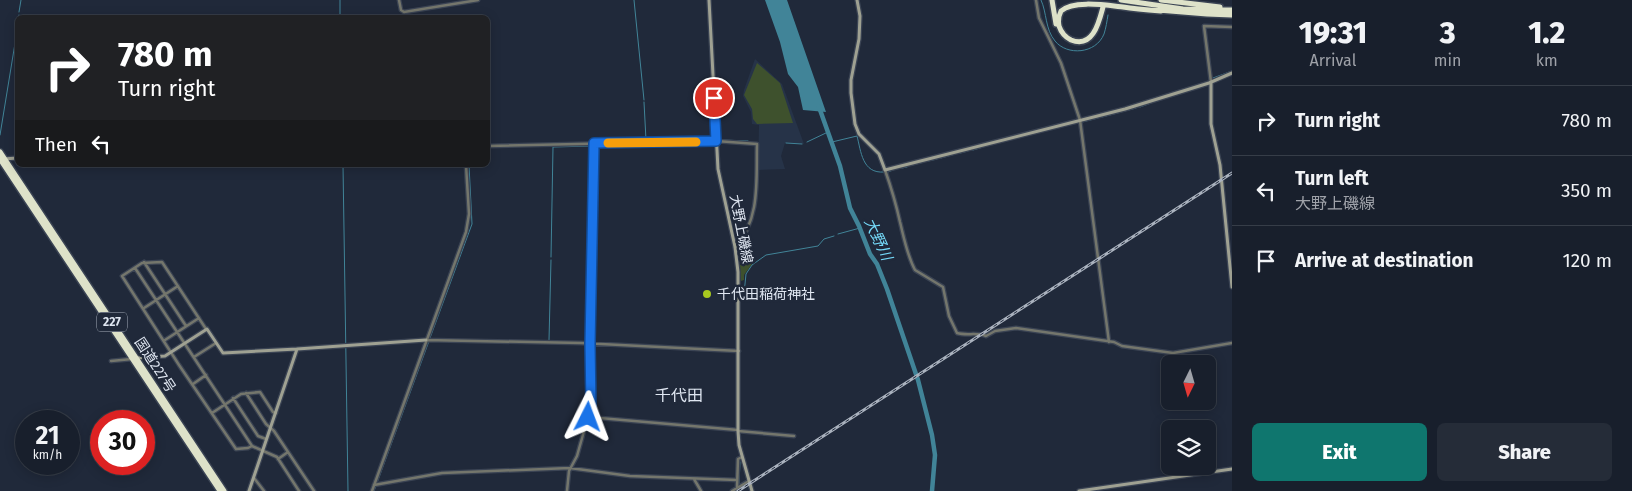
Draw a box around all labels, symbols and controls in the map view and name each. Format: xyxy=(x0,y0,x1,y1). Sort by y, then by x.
text: 19:31 xyxy=(1299,15,1367,51)
text: 3 xyxy=(1440,15,1456,51)
text: 1.2 xyxy=(1528,15,1565,51)
text: 780 m xyxy=(118,33,212,75)
icon: right xyxy=(35,35,100,100)
text: Arrival xyxy=(1309,51,1356,70)
text: min xyxy=(1434,51,1461,70)
text: km xyxy=(1536,51,1558,70)
text: Turn right xyxy=(118,75,215,102)
pin xyxy=(693,77,735,119)
icon: arrive xyxy=(700,84,728,112)
icon: right xyxy=(1252,107,1280,135)
text: Turn right xyxy=(1295,109,1380,132)
text: 780 m xyxy=(1562,109,1612,132)
icon: left xyxy=(87,130,115,158)
text: Then xyxy=(35,133,77,156)
text: Turn left xyxy=(1295,167,1369,190)
icon: left xyxy=(1252,177,1280,205)
text: 350 m xyxy=(1561,179,1612,202)
street label: 大野上磯線 xyxy=(726,193,756,265)
text: 大野上磯線 xyxy=(1295,194,1375,213)
water label: 大野川 xyxy=(860,215,897,265)
icon: arrive xyxy=(1252,247,1280,275)
text: Arrive at destination xyxy=(1295,249,1474,272)
text: 120 m xyxy=(1562,249,1612,272)
place label: 千代田稲荷神社 xyxy=(717,286,815,303)
marker: 千代田稲荷神社 xyxy=(701,288,713,300)
road number: 227 xyxy=(97,313,127,332)
street label: 国道227号 xyxy=(131,334,179,396)
north arrow xyxy=(1161,355,1216,410)
map controls xyxy=(1161,355,1216,475)
district label: 千代田 xyxy=(655,386,703,405)
position arrow xyxy=(561,390,613,442)
speed limit sign: 30 xyxy=(90,410,155,475)
button: layers xyxy=(1161,420,1216,475)
text: 21 xyxy=(36,421,59,451)
button: Exit xyxy=(1252,423,1427,481)
button: Share xyxy=(1437,423,1612,481)
text: km/h xyxy=(33,448,62,462)

